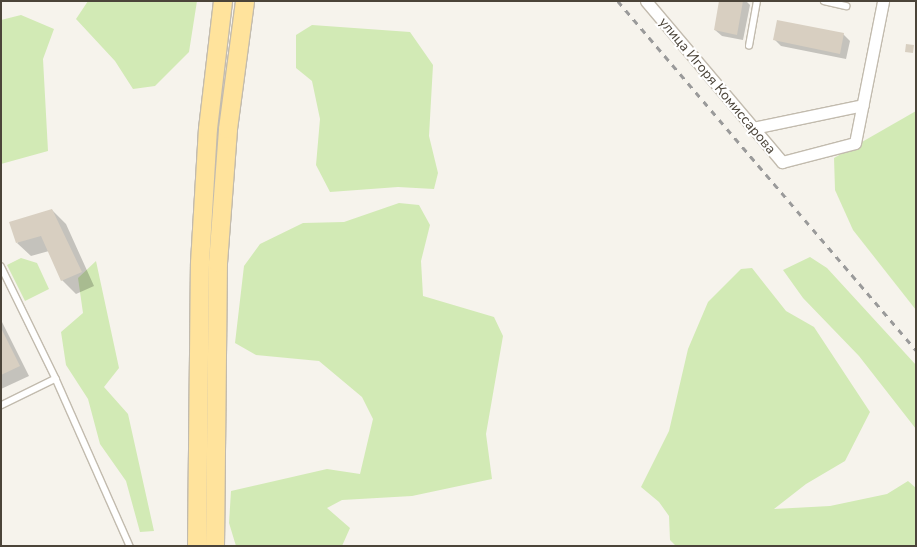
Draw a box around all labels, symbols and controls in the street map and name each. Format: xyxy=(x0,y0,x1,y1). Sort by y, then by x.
street label: улица Игоря Комиссарова xyxy=(655,14,779,158)

